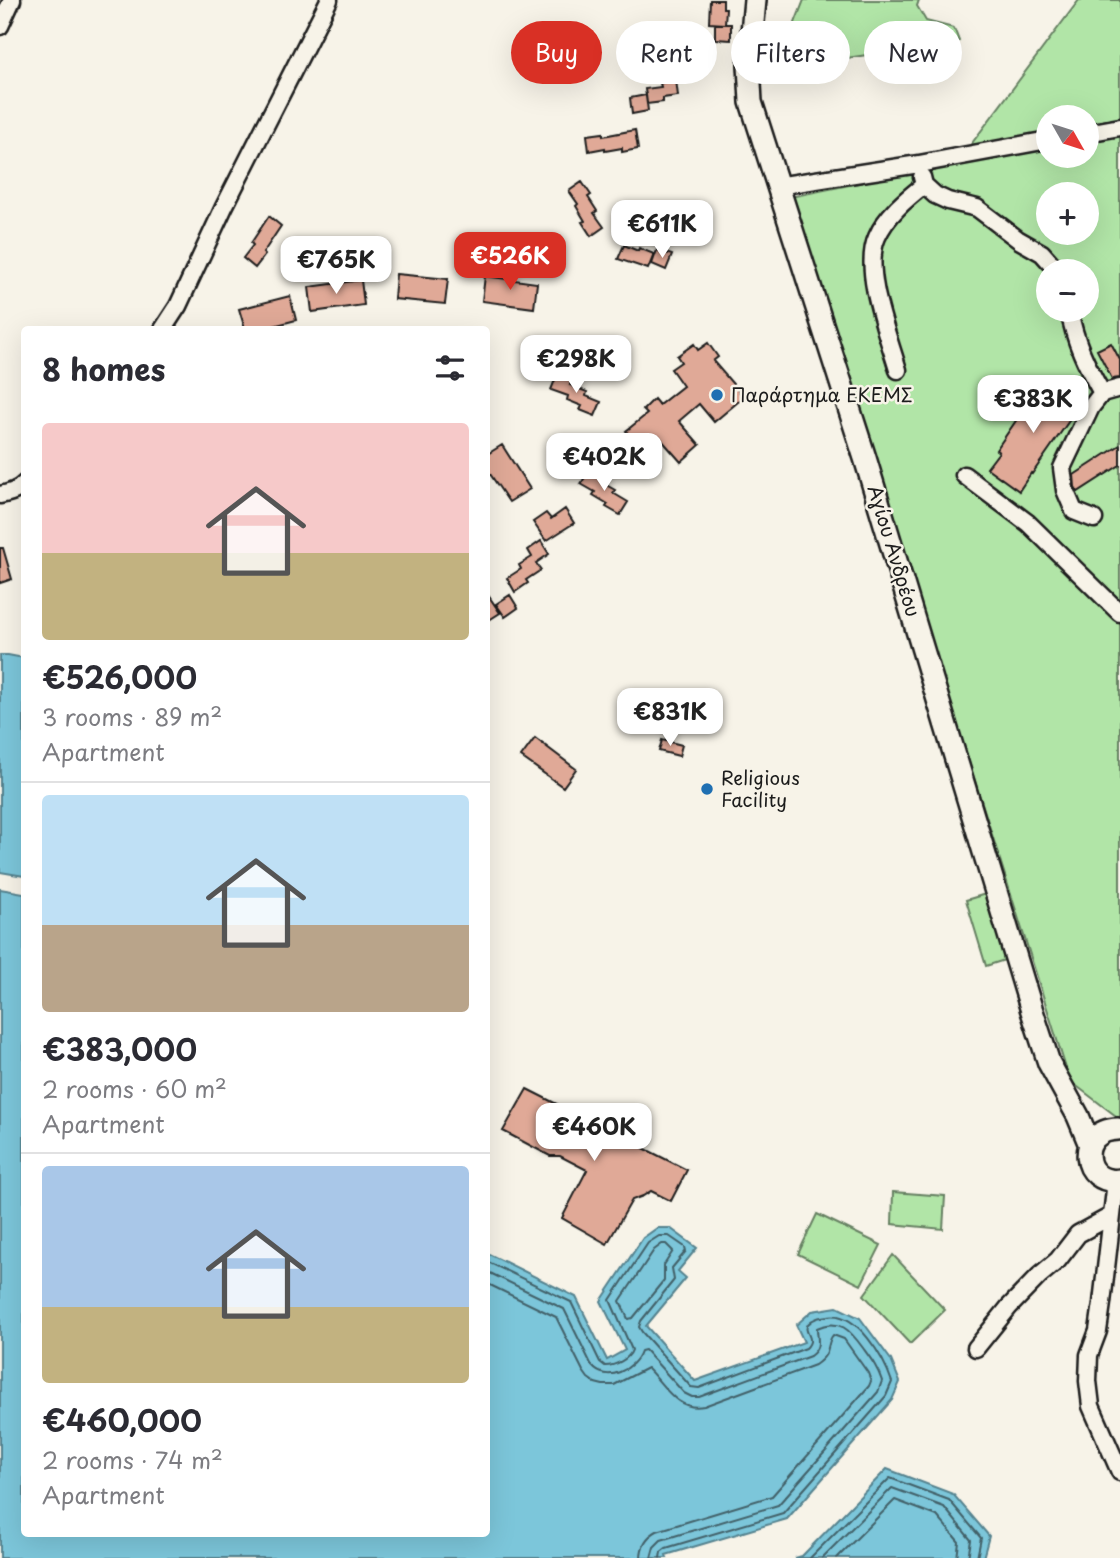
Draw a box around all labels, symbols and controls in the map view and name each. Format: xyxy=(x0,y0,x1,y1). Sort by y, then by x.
chip: Buy xyxy=(511,21,602,84)
chip: Rent xyxy=(616,21,717,84)
chip: Filters xyxy=(731,21,850,84)
chip: New xyxy=(864,21,962,84)
north arrow xyxy=(1036,105,1099,168)
map controls xyxy=(1036,105,1099,322)
button: + xyxy=(1036,182,1099,245)
pin: €611K xyxy=(613,201,711,260)
text: €611K xyxy=(627,205,697,240)
pin: €526K xyxy=(461,232,559,292)
pin: €765K xyxy=(287,236,385,296)
text: €526K xyxy=(470,237,550,272)
text: €765K xyxy=(297,241,375,276)
button: − xyxy=(1036,259,1099,322)
pin: €298K xyxy=(527,336,625,395)
text: €298K xyxy=(536,340,616,375)
text: 8 homes xyxy=(42,346,165,391)
icon: filters xyxy=(431,349,469,387)
pin: €383K xyxy=(984,376,1082,435)
place label: Παράρτημα ΕΚΕΜΣ xyxy=(731,380,913,408)
text: €383K xyxy=(993,380,1073,415)
marker: Παράρτημα ΕΚΕΜΣ xyxy=(709,387,725,403)
pin: €402K xyxy=(555,434,653,493)
text: €402K xyxy=(562,438,646,473)
icon: home xyxy=(193,468,319,594)
street label: Αγίου Ανδρέου xyxy=(862,481,928,620)
text: €526,000 xyxy=(42,654,197,699)
pin: €831K xyxy=(621,688,719,748)
text: €831K xyxy=(633,693,707,728)
text: 3 rooms · 89 m² xyxy=(42,699,222,734)
text: Apartment xyxy=(42,734,165,769)
place label: Religious Facility xyxy=(721,763,800,813)
marker: Religious Facility xyxy=(699,781,715,797)
icon: home xyxy=(193,840,319,966)
text: €383,000 xyxy=(42,1026,197,1071)
text: 2 rooms · 60 m² xyxy=(42,1071,227,1106)
pin: €460K xyxy=(545,1104,643,1163)
text: Apartment xyxy=(42,1106,165,1141)
text: €460K xyxy=(552,1108,636,1143)
icon: home xyxy=(193,1211,319,1337)
text: €460,000 xyxy=(42,1397,202,1442)
text: 2 rooms · 74 m² xyxy=(42,1442,223,1477)
text: Apartment xyxy=(42,1477,165,1512)

